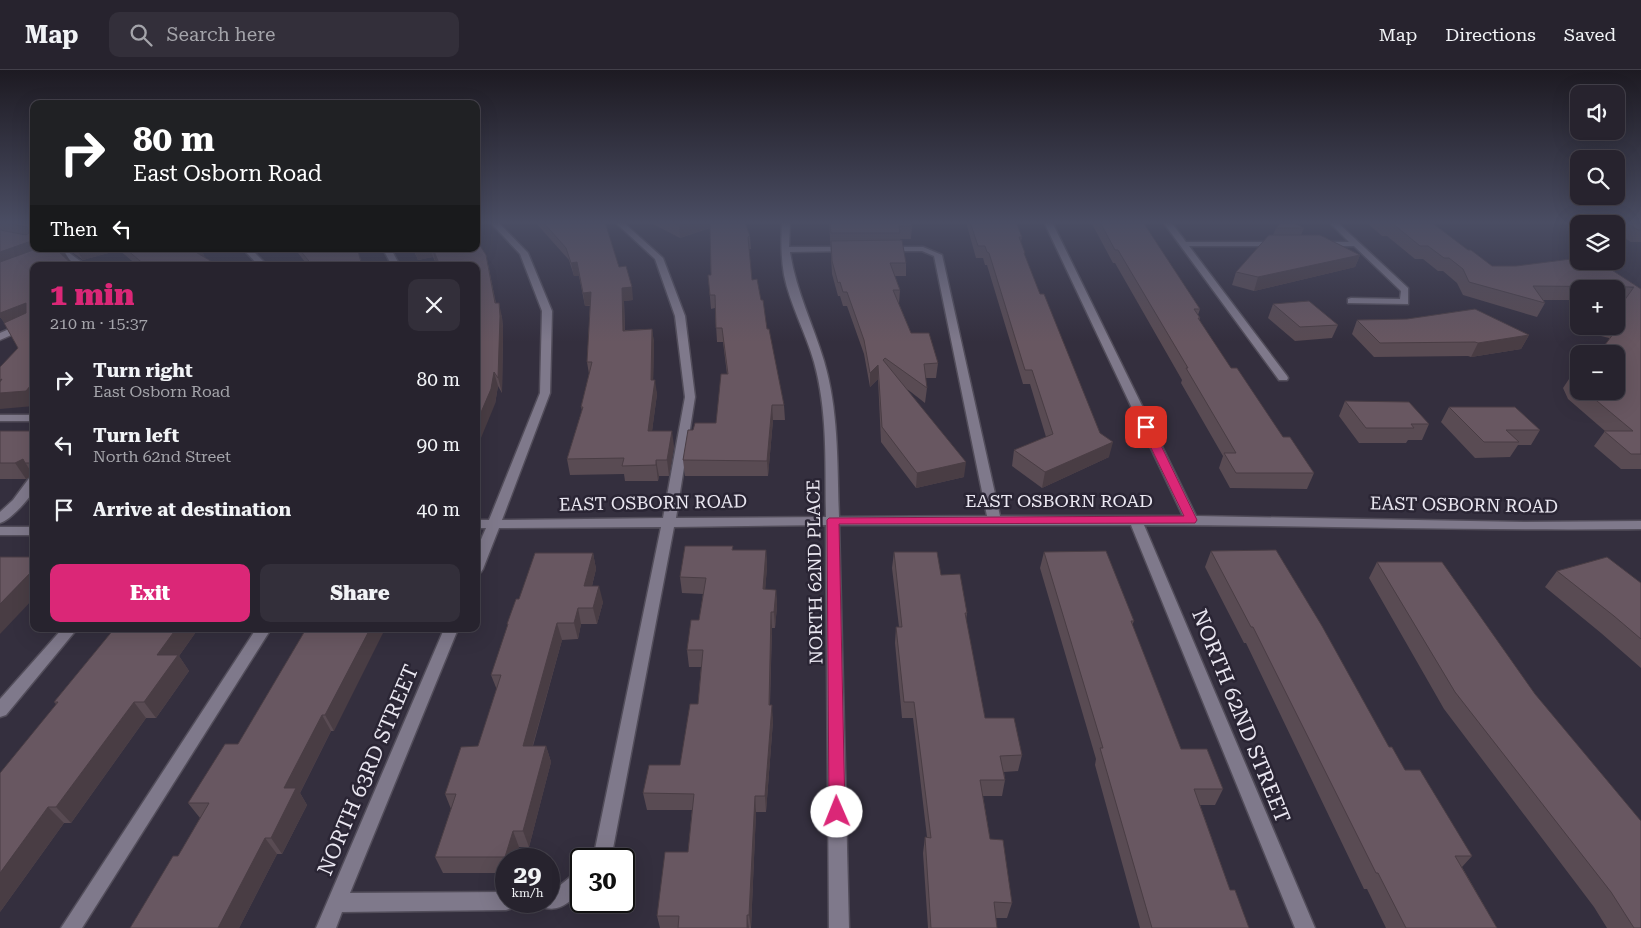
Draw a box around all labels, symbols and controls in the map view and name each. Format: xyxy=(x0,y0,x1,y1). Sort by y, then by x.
search box xyxy=(109,12,459,57)
text: Map xyxy=(25,21,79,49)
icon: search xyxy=(127,21,155,49)
text: Search here xyxy=(167,23,275,46)
text: Map xyxy=(1379,24,1417,45)
text: Directions xyxy=(1445,24,1536,45)
text: Saved xyxy=(1564,24,1616,45)
map controls xyxy=(1570,85,1625,400)
button: sound xyxy=(1570,85,1625,140)
text: 80 m xyxy=(133,119,215,160)
icon: right xyxy=(50,120,115,185)
button: search xyxy=(1570,150,1625,205)
text: East Osborn Road xyxy=(133,161,322,186)
icon: left xyxy=(108,215,136,243)
button: layers xyxy=(1570,215,1625,270)
text: Then xyxy=(50,218,98,241)
text: 1 min xyxy=(50,277,134,312)
button: close xyxy=(408,279,460,331)
button: + xyxy=(1570,280,1625,335)
text: 210 m · 15:37 xyxy=(50,314,148,333)
button: − xyxy=(1570,345,1625,400)
text: Turn right xyxy=(93,359,193,382)
icon: right xyxy=(50,366,78,394)
text: 80 m xyxy=(417,368,460,391)
text: East Osborn Road xyxy=(93,382,230,401)
pin xyxy=(1125,406,1167,448)
icon: arrive xyxy=(1132,413,1160,441)
text: Turn left xyxy=(93,424,179,447)
icon: left xyxy=(50,431,78,459)
text: 90 m xyxy=(417,433,460,456)
text: North 62nd Street xyxy=(93,447,231,466)
street label: NORTH 62ND PLACE xyxy=(802,479,827,665)
street label: EAST OSBORN ROAD xyxy=(559,490,747,515)
street label: EAST OSBORN ROAD xyxy=(965,490,1153,511)
street label: EAST OSBORN ROAD xyxy=(1370,492,1558,517)
icon: arrive xyxy=(50,496,78,524)
text: Arrive at destination xyxy=(93,498,291,521)
text: 40 m xyxy=(417,498,460,521)
button: Exit xyxy=(50,564,250,622)
button: Share xyxy=(260,564,460,622)
street label: NORTH 62ND STREET xyxy=(1187,606,1295,826)
street label: NORTH 63RD STREET xyxy=(313,661,423,879)
position arrow xyxy=(810,785,862,837)
speed limit sign: 30 xyxy=(570,848,635,913)
text: 29 xyxy=(513,860,542,889)
text: km/h xyxy=(511,886,544,900)

